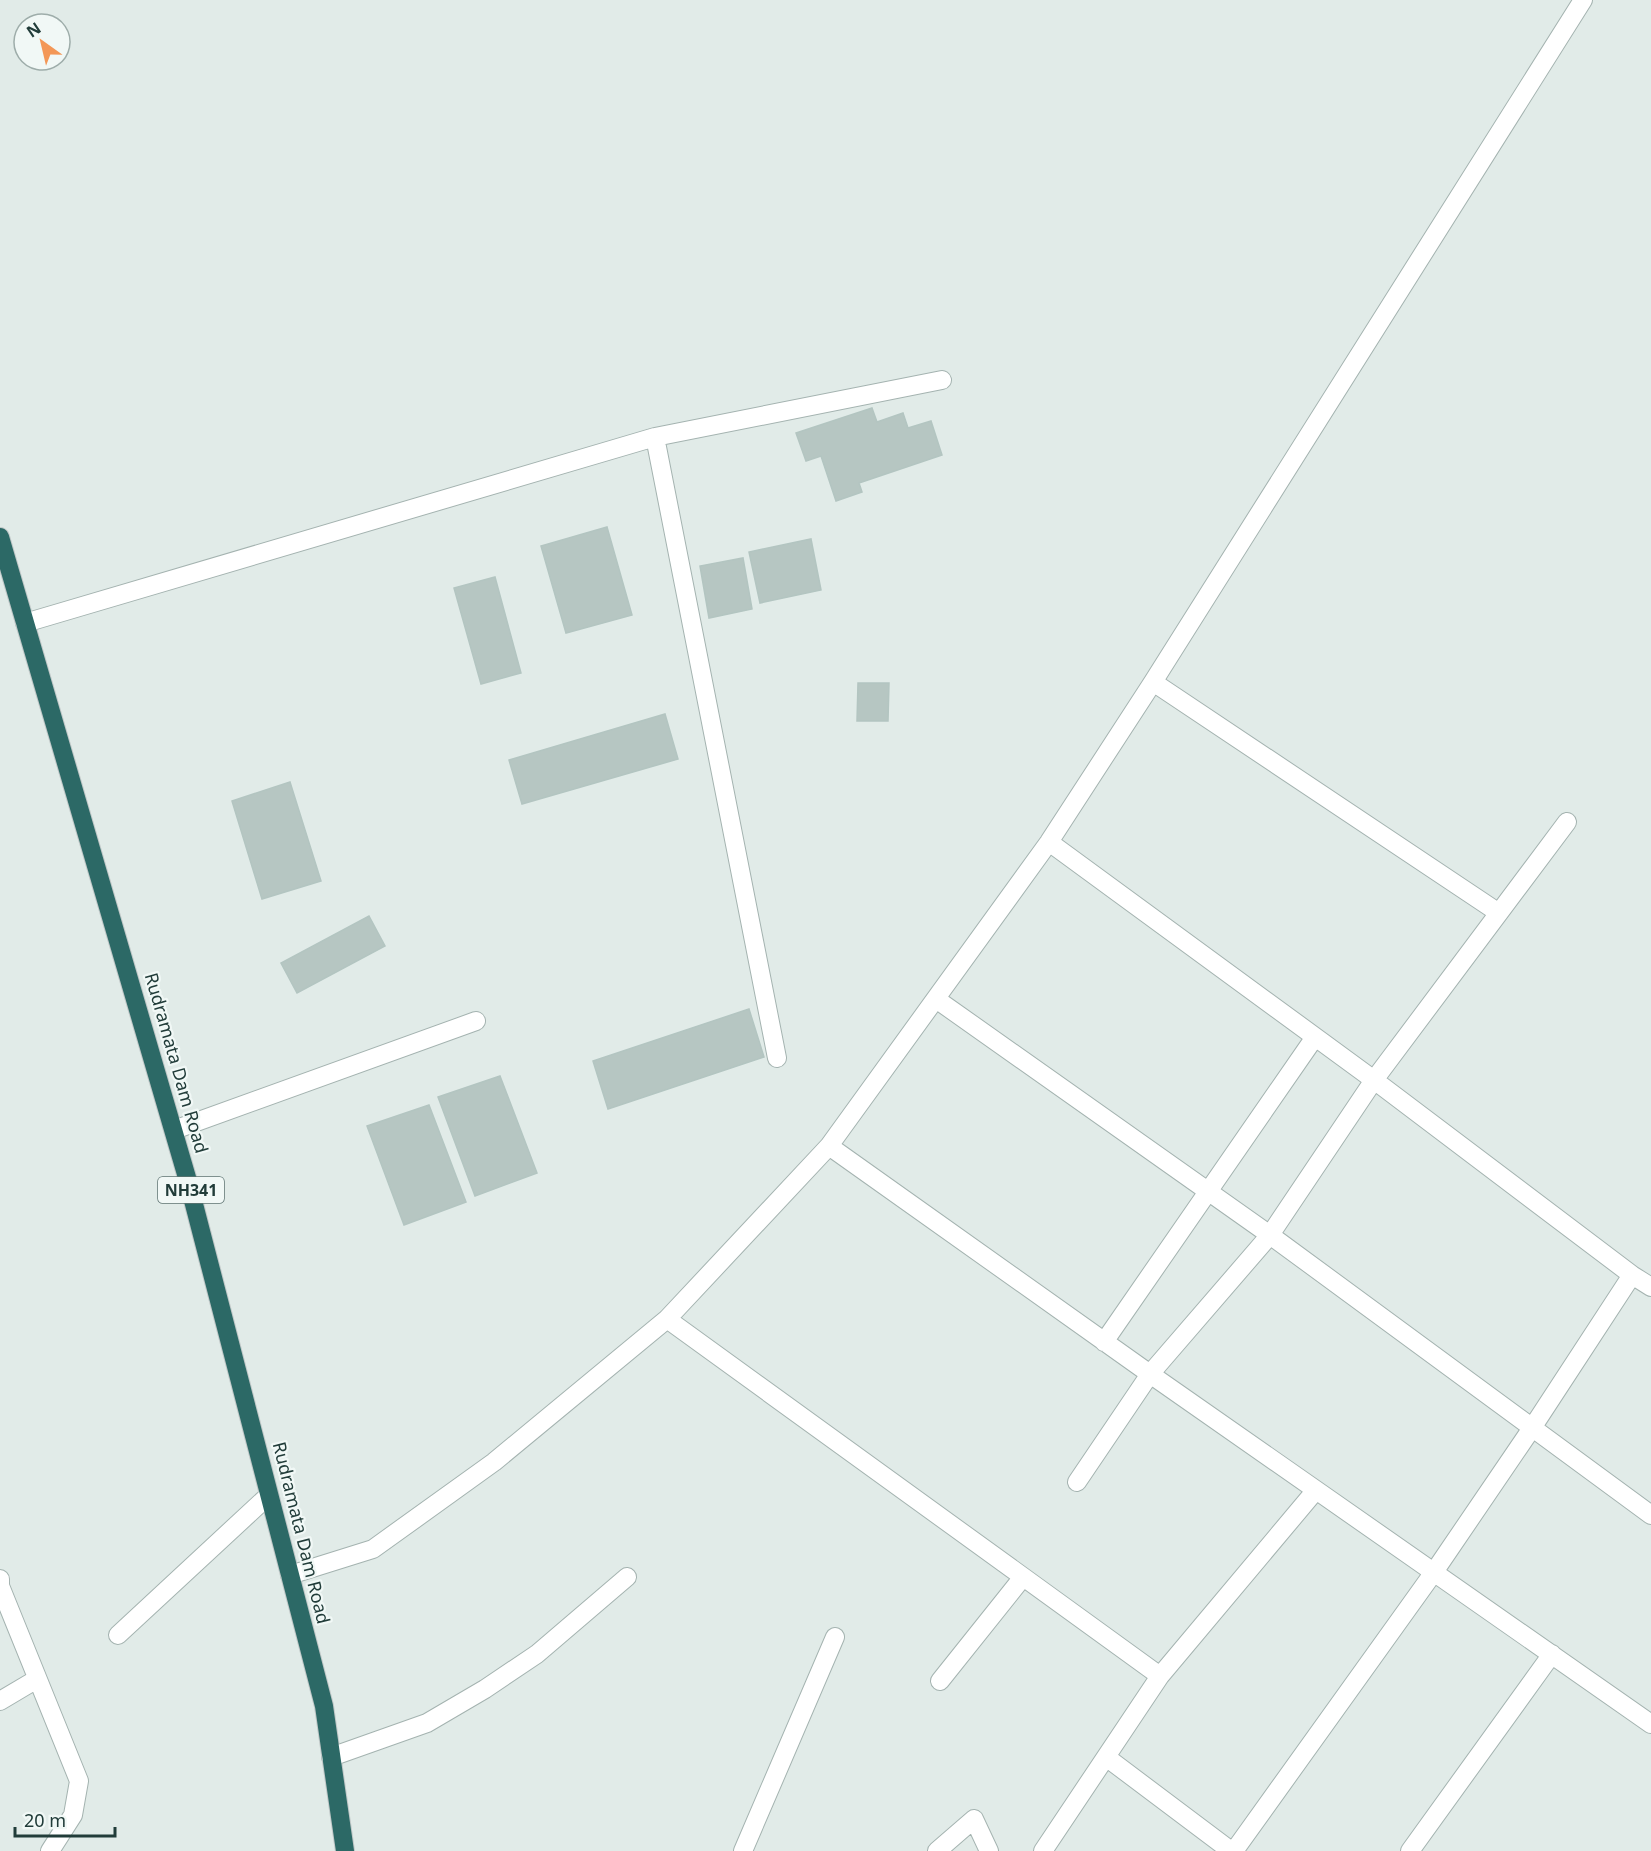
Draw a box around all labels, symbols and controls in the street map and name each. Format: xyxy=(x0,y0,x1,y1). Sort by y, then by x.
north arrow xyxy=(12,12,72,72)
text: N xyxy=(22,17,45,42)
street label: Rudramata Dam Road xyxy=(140,970,214,1156)
road number: NH341 xyxy=(158,1177,224,1203)
street label: Rudramata Dam Road xyxy=(268,1439,336,1626)
scale bar xyxy=(15,1800,116,1838)
text: 20 m xyxy=(24,1808,66,1832)

